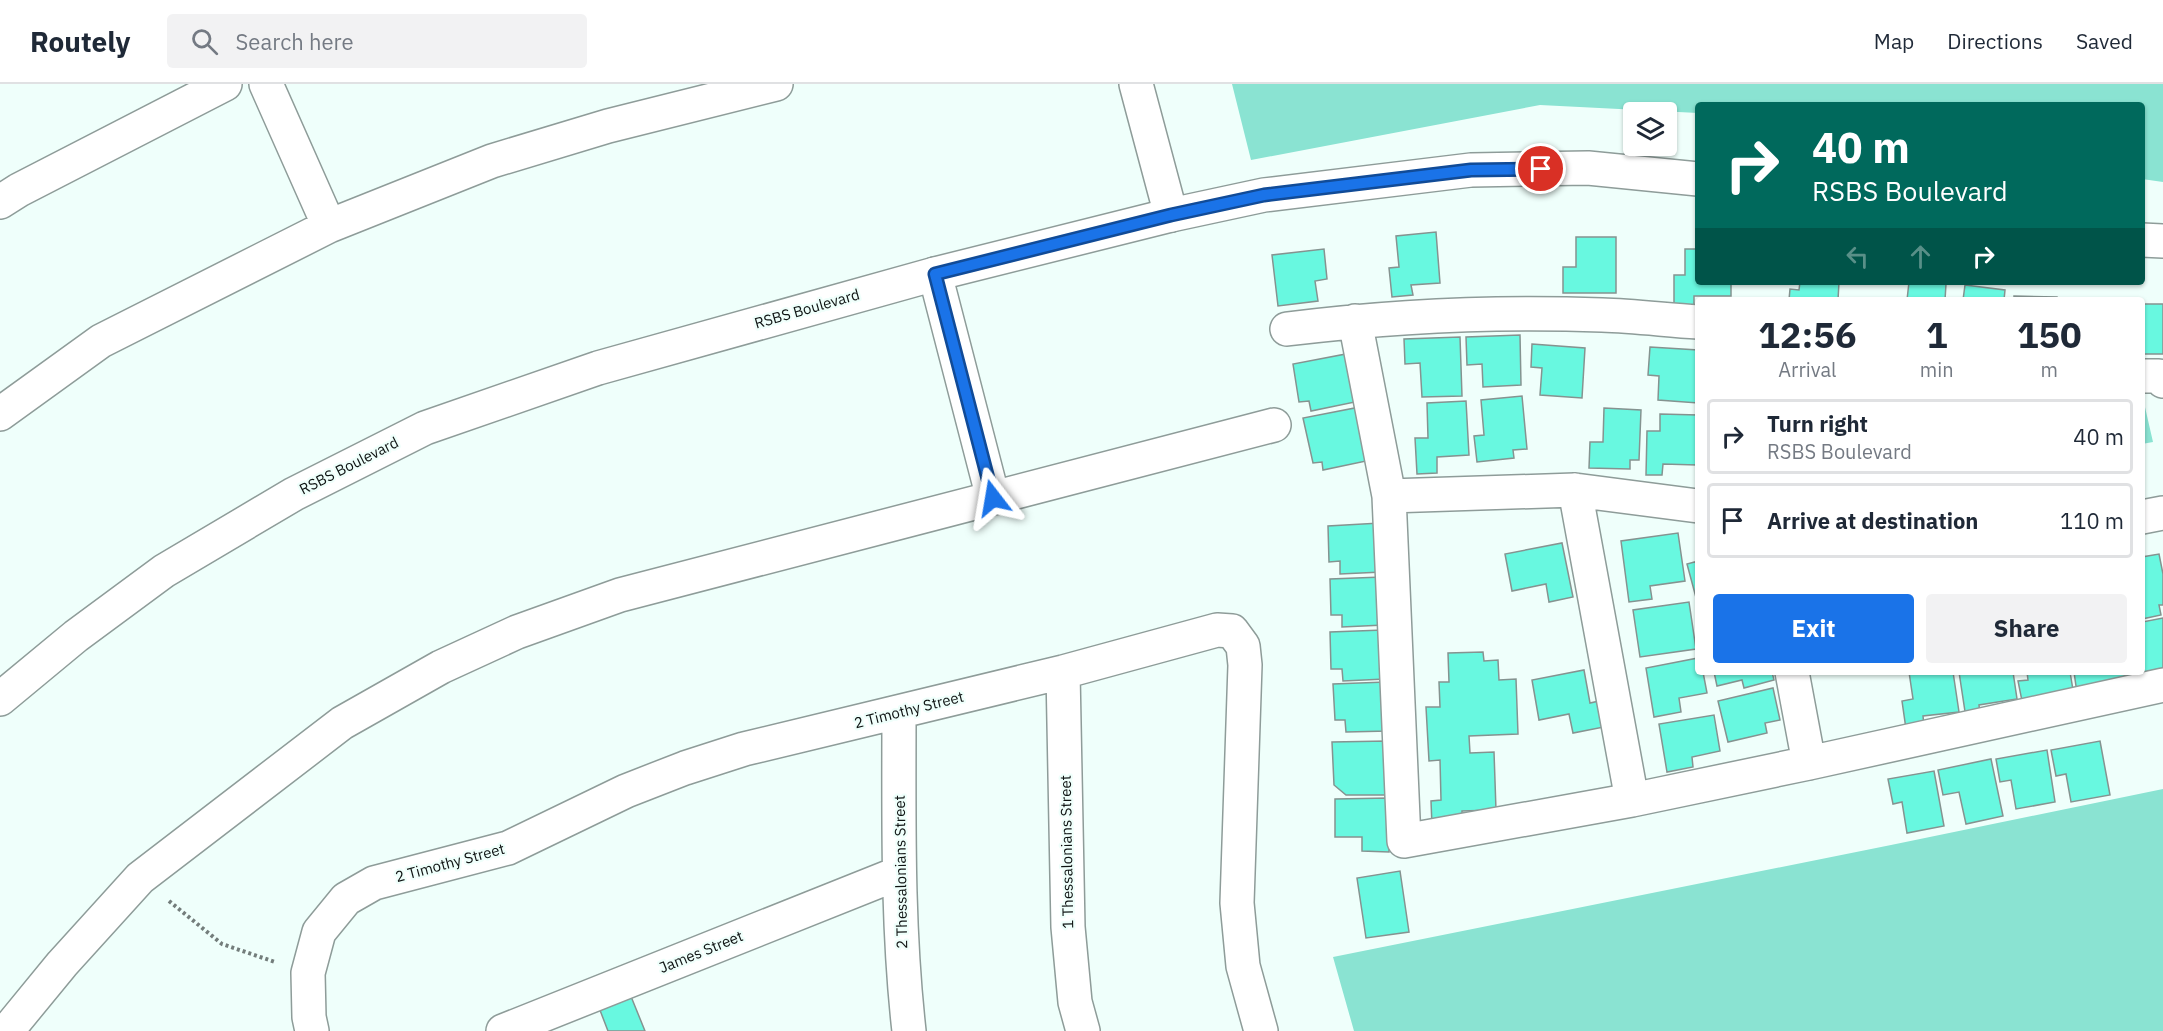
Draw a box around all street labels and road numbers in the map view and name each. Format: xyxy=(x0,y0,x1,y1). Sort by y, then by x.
street label: RSBS Boulevard xyxy=(752,284,862,333)
street label: RSBS Boulevard xyxy=(296,432,401,499)
street label: 2 Timothy Street xyxy=(852,687,966,732)
street label: 1 Thessalonians Street xyxy=(1056,775,1077,929)
street label: 2 Thessalonians Street xyxy=(890,795,911,949)
street label: 2 Timothy Street xyxy=(393,839,507,886)
street label: James Street xyxy=(656,926,746,977)

